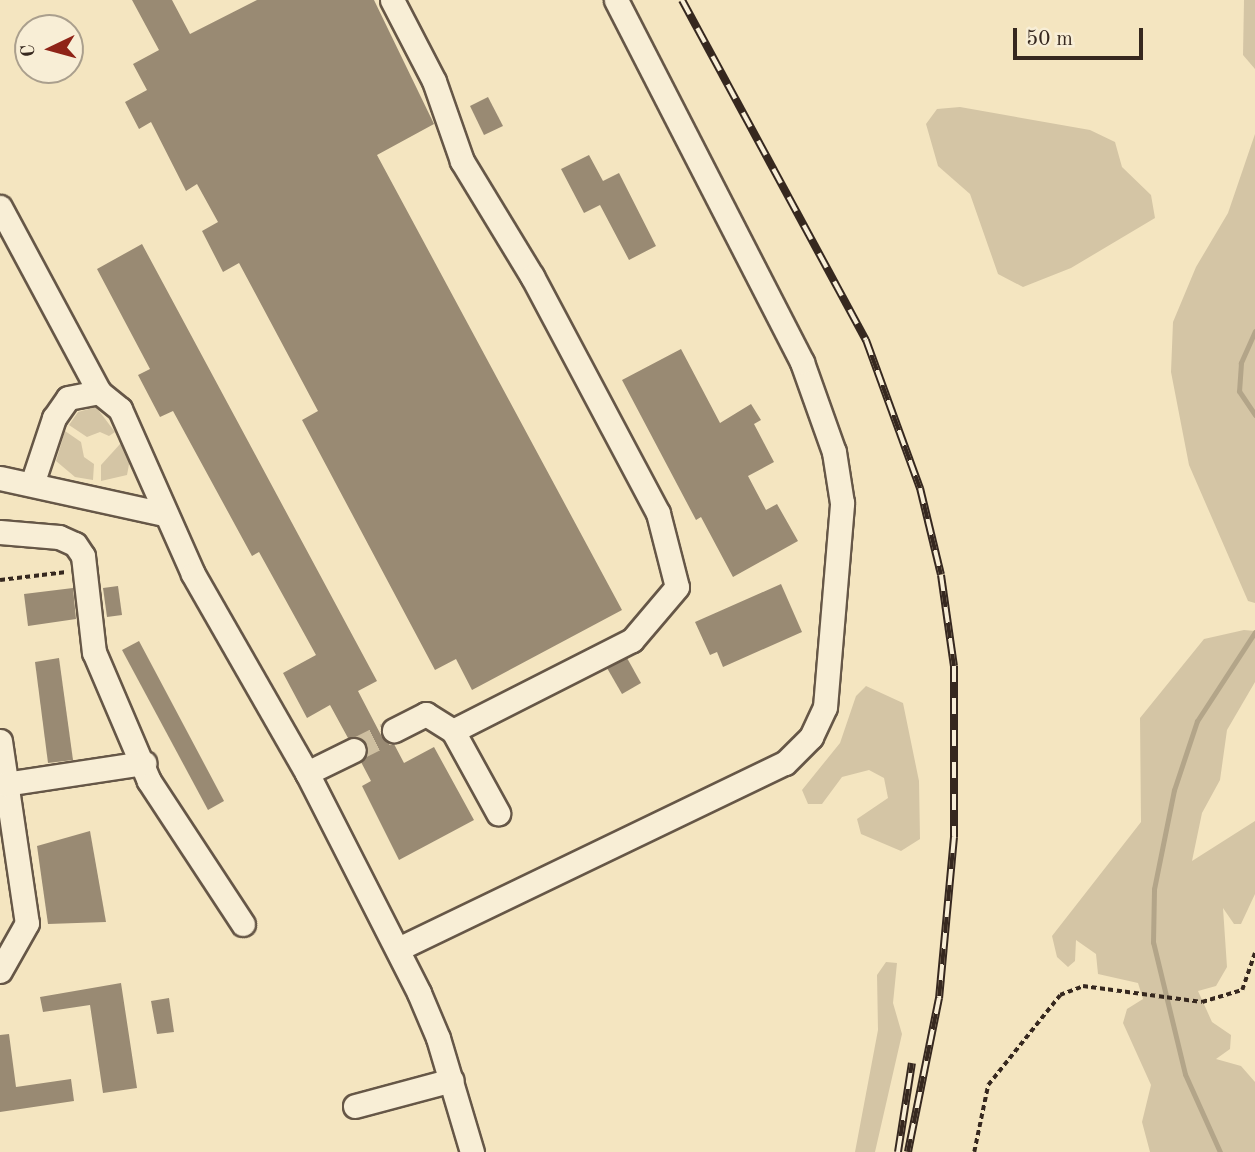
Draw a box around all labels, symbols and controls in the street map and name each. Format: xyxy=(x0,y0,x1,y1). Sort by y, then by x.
north arrow xyxy=(14,14,84,84)
scale bar xyxy=(1017,14,1146,58)
text: 50 m xyxy=(1026,29,1073,50)
text: С xyxy=(20,44,40,58)

